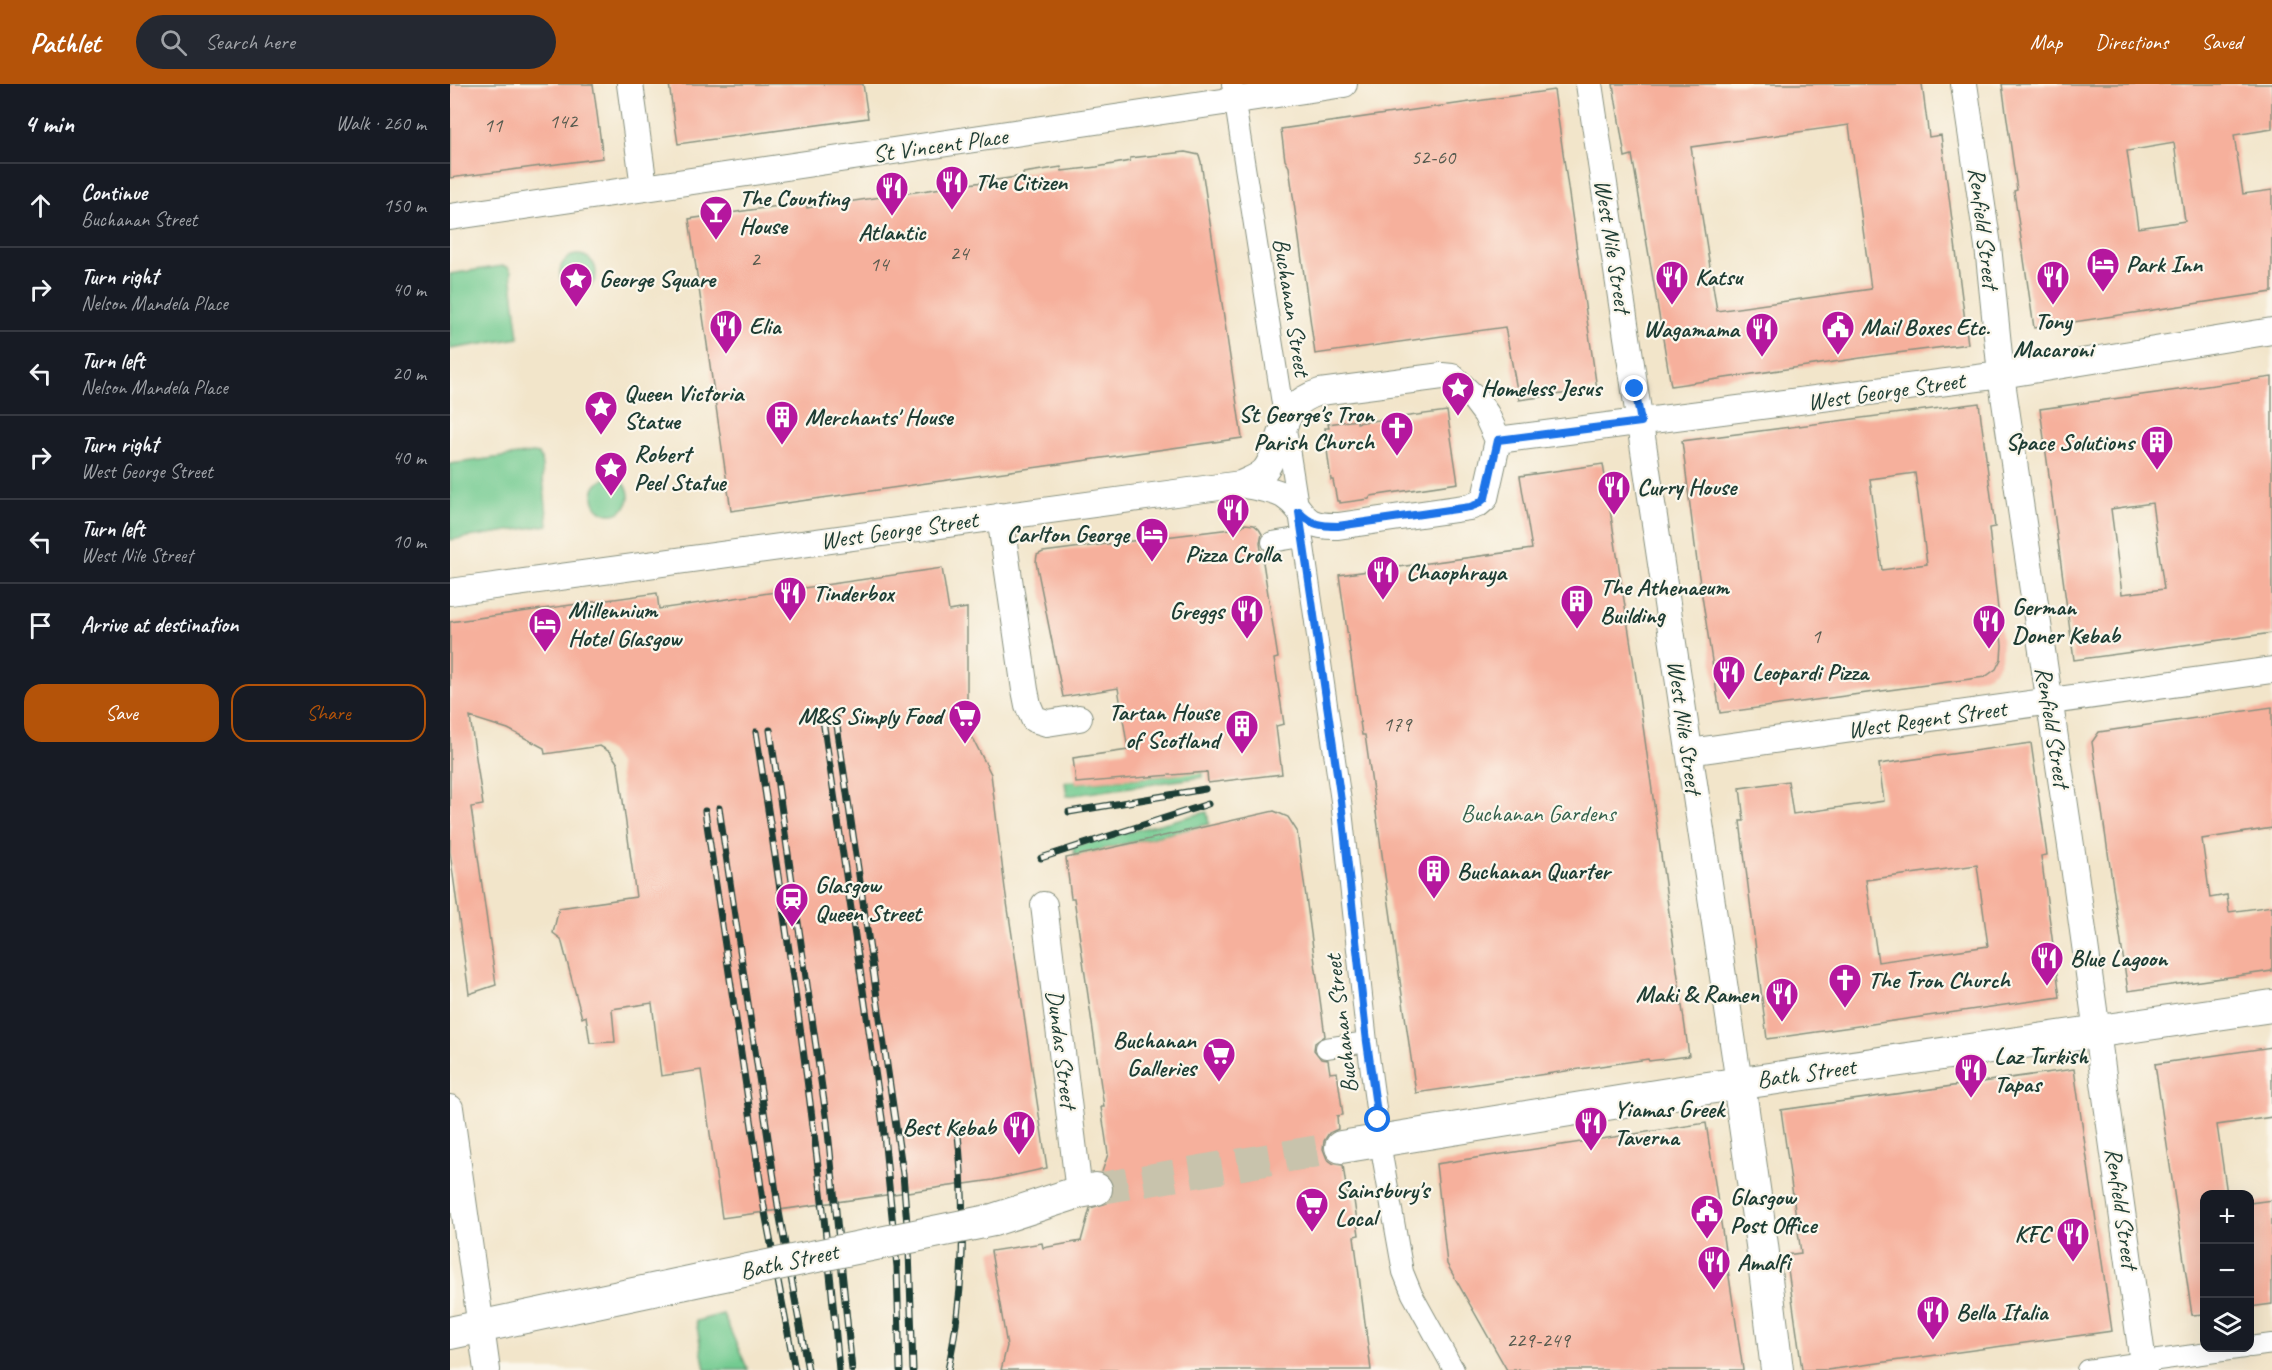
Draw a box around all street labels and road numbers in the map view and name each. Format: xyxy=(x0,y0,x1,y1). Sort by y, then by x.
street label: St Vincent Place xyxy=(871,120,1011,169)
street label: Renfield Street xyxy=(1962,166,2007,293)
street label: West Nile Street xyxy=(1588,177,1639,318)
street label: Buchanan Street xyxy=(1266,236,1318,380)
street label: West George Street xyxy=(1806,365,1968,417)
street label: West George Street xyxy=(819,504,981,556)
street label: West Nile Street xyxy=(1661,658,1710,799)
street label: Renfield Street xyxy=(2029,665,2078,792)
street label: West Regent Street xyxy=(1846,693,2010,745)
street label: Buchanan Street xyxy=(1317,951,1364,1095)
street label: Dundas Street xyxy=(1040,988,1085,1113)
street label: Bath Street xyxy=(1755,1051,1859,1095)
street label: Renfield Street xyxy=(2099,1146,2146,1273)
street label: Bath Street xyxy=(737,1236,843,1286)

